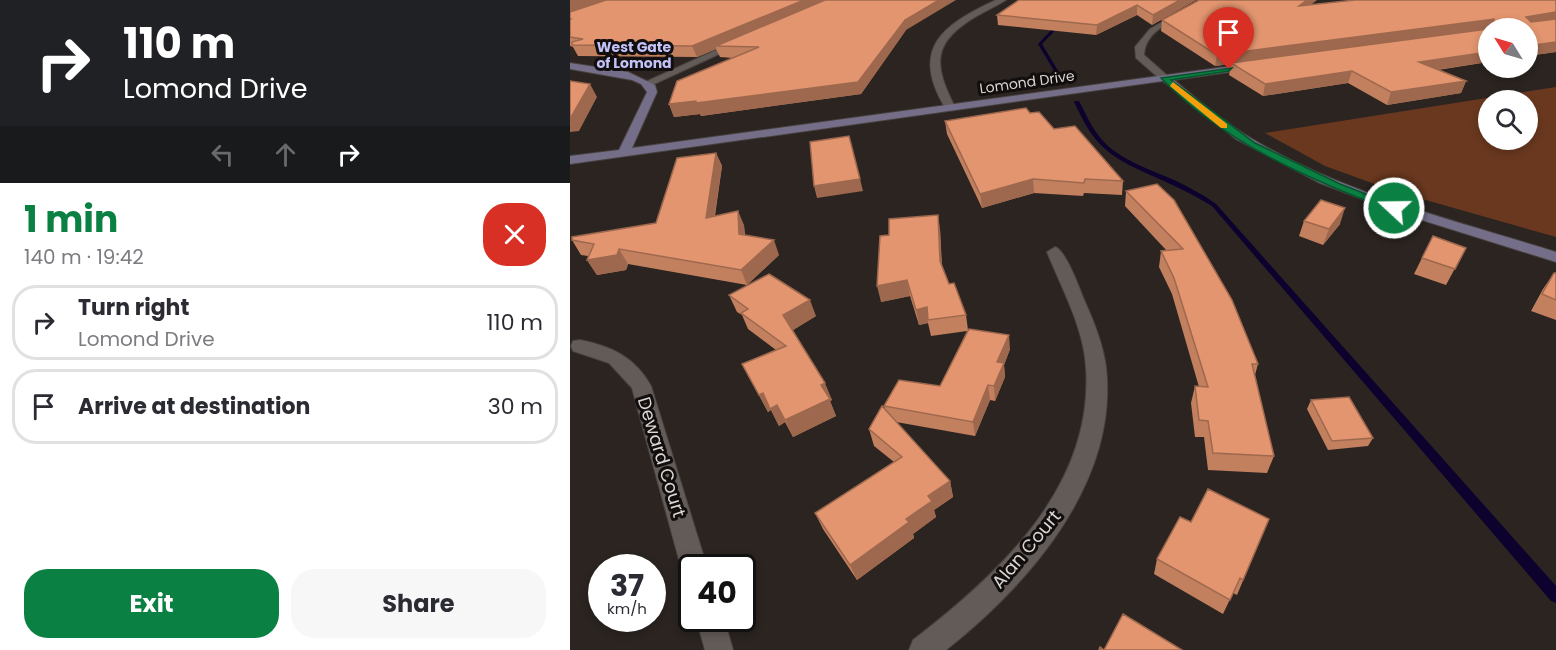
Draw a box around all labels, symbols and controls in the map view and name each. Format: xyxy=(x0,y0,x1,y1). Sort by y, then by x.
pin xyxy=(1203,7,1254,69)
text: 110 m xyxy=(123,14,235,73)
icon: arrive xyxy=(1212,16,1245,49)
north arrow xyxy=(1478,18,1538,78)
map controls xyxy=(1478,18,1538,150)
icon: right xyxy=(24,24,102,102)
district label: West Gate of Lomond xyxy=(596,37,672,73)
street label: Lomond Drive xyxy=(978,65,1076,99)
text: Lomond Drive xyxy=(123,70,307,107)
button: search xyxy=(1478,90,1538,150)
icon: left xyxy=(206,138,239,171)
icon: ahead xyxy=(269,138,302,171)
icon: right xyxy=(332,138,365,171)
position arrow xyxy=(1362,176,1426,240)
text: 1 min xyxy=(24,194,118,245)
button: close xyxy=(483,203,546,266)
text: 140 m · 19:42 xyxy=(24,243,144,271)
text: Turn right xyxy=(78,292,189,323)
icon: right xyxy=(27,306,60,339)
text: 110 m xyxy=(487,307,543,338)
text: Lomond Drive xyxy=(78,325,215,353)
icon: arrive xyxy=(27,390,60,423)
text: Arrive at destination xyxy=(78,391,310,422)
text: 30 m xyxy=(488,391,543,422)
street label: Deward Court xyxy=(632,394,692,520)
street label: Alan Court xyxy=(986,504,1066,594)
speed limit sign: 40 xyxy=(678,554,756,632)
text: 37 xyxy=(610,564,644,607)
button: Exit xyxy=(24,569,279,638)
button: Share xyxy=(291,569,546,638)
text: km/h xyxy=(607,598,647,619)

